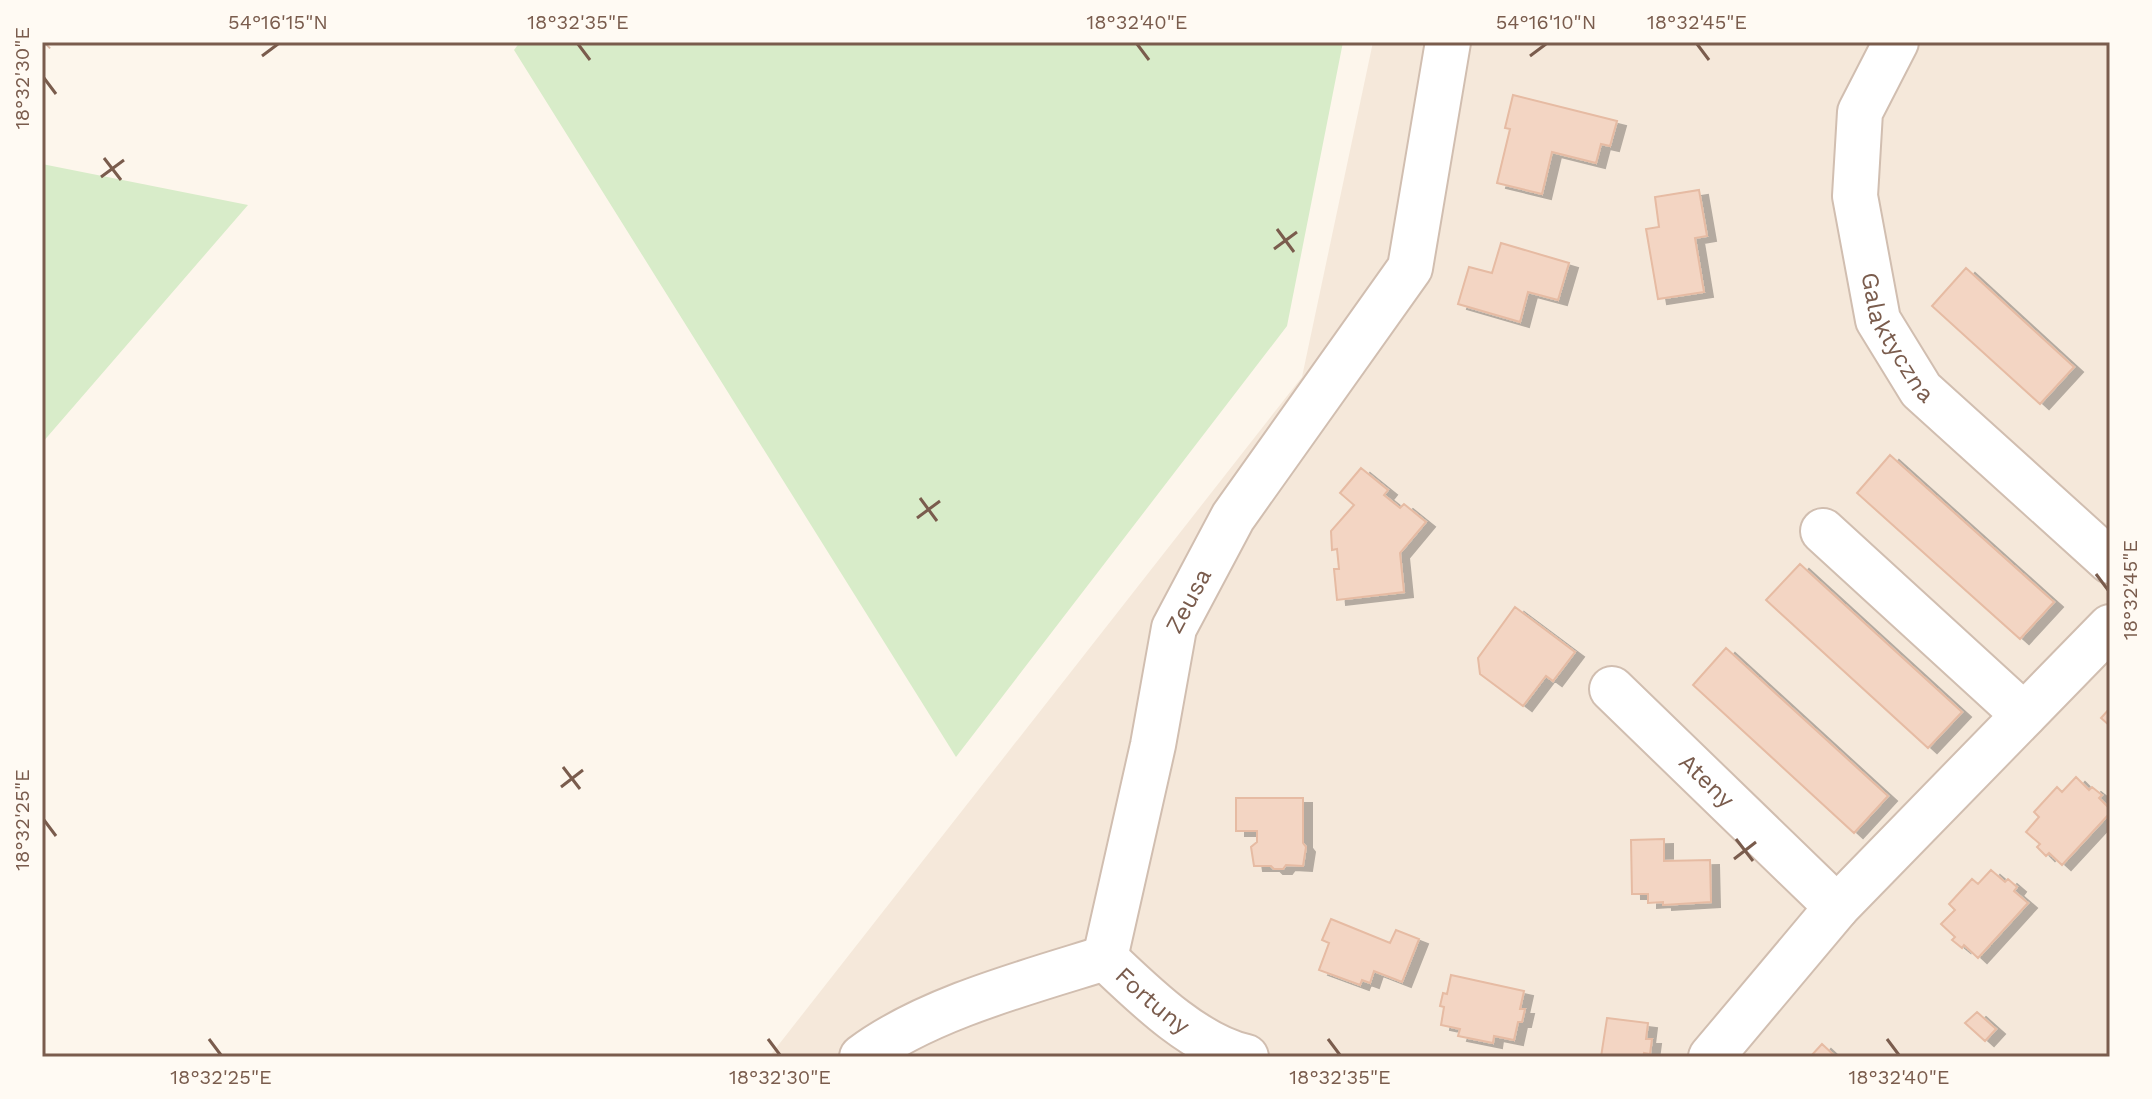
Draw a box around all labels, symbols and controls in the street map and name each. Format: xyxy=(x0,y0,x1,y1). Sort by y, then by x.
text: 54°16'15"N xyxy=(228,10,328,34)
text: 18°32'35"E xyxy=(527,10,629,34)
text: 18°32'40"E xyxy=(1087,10,1187,34)
text: 54°16'10"N xyxy=(1496,10,1596,34)
text: 18°32'45"E xyxy=(1647,10,1747,34)
text: 18°32'30"E xyxy=(10,27,34,129)
street label: Galaktyczna xyxy=(1855,270,1939,409)
text: 18°32'45"E xyxy=(2118,540,2142,640)
street label: Zeusa xyxy=(1160,564,1217,638)
street label: Ateny xyxy=(1673,748,1741,814)
text: 18°32'25"E xyxy=(10,769,34,871)
street label: Fortuny xyxy=(1110,961,1196,1041)
text: 18°32'25"E xyxy=(170,1065,272,1089)
text: 18°32'30"E xyxy=(729,1065,831,1089)
text: 18°32'35"E xyxy=(1289,1065,1391,1089)
text: 18°32'40"E xyxy=(1849,1065,1949,1089)

